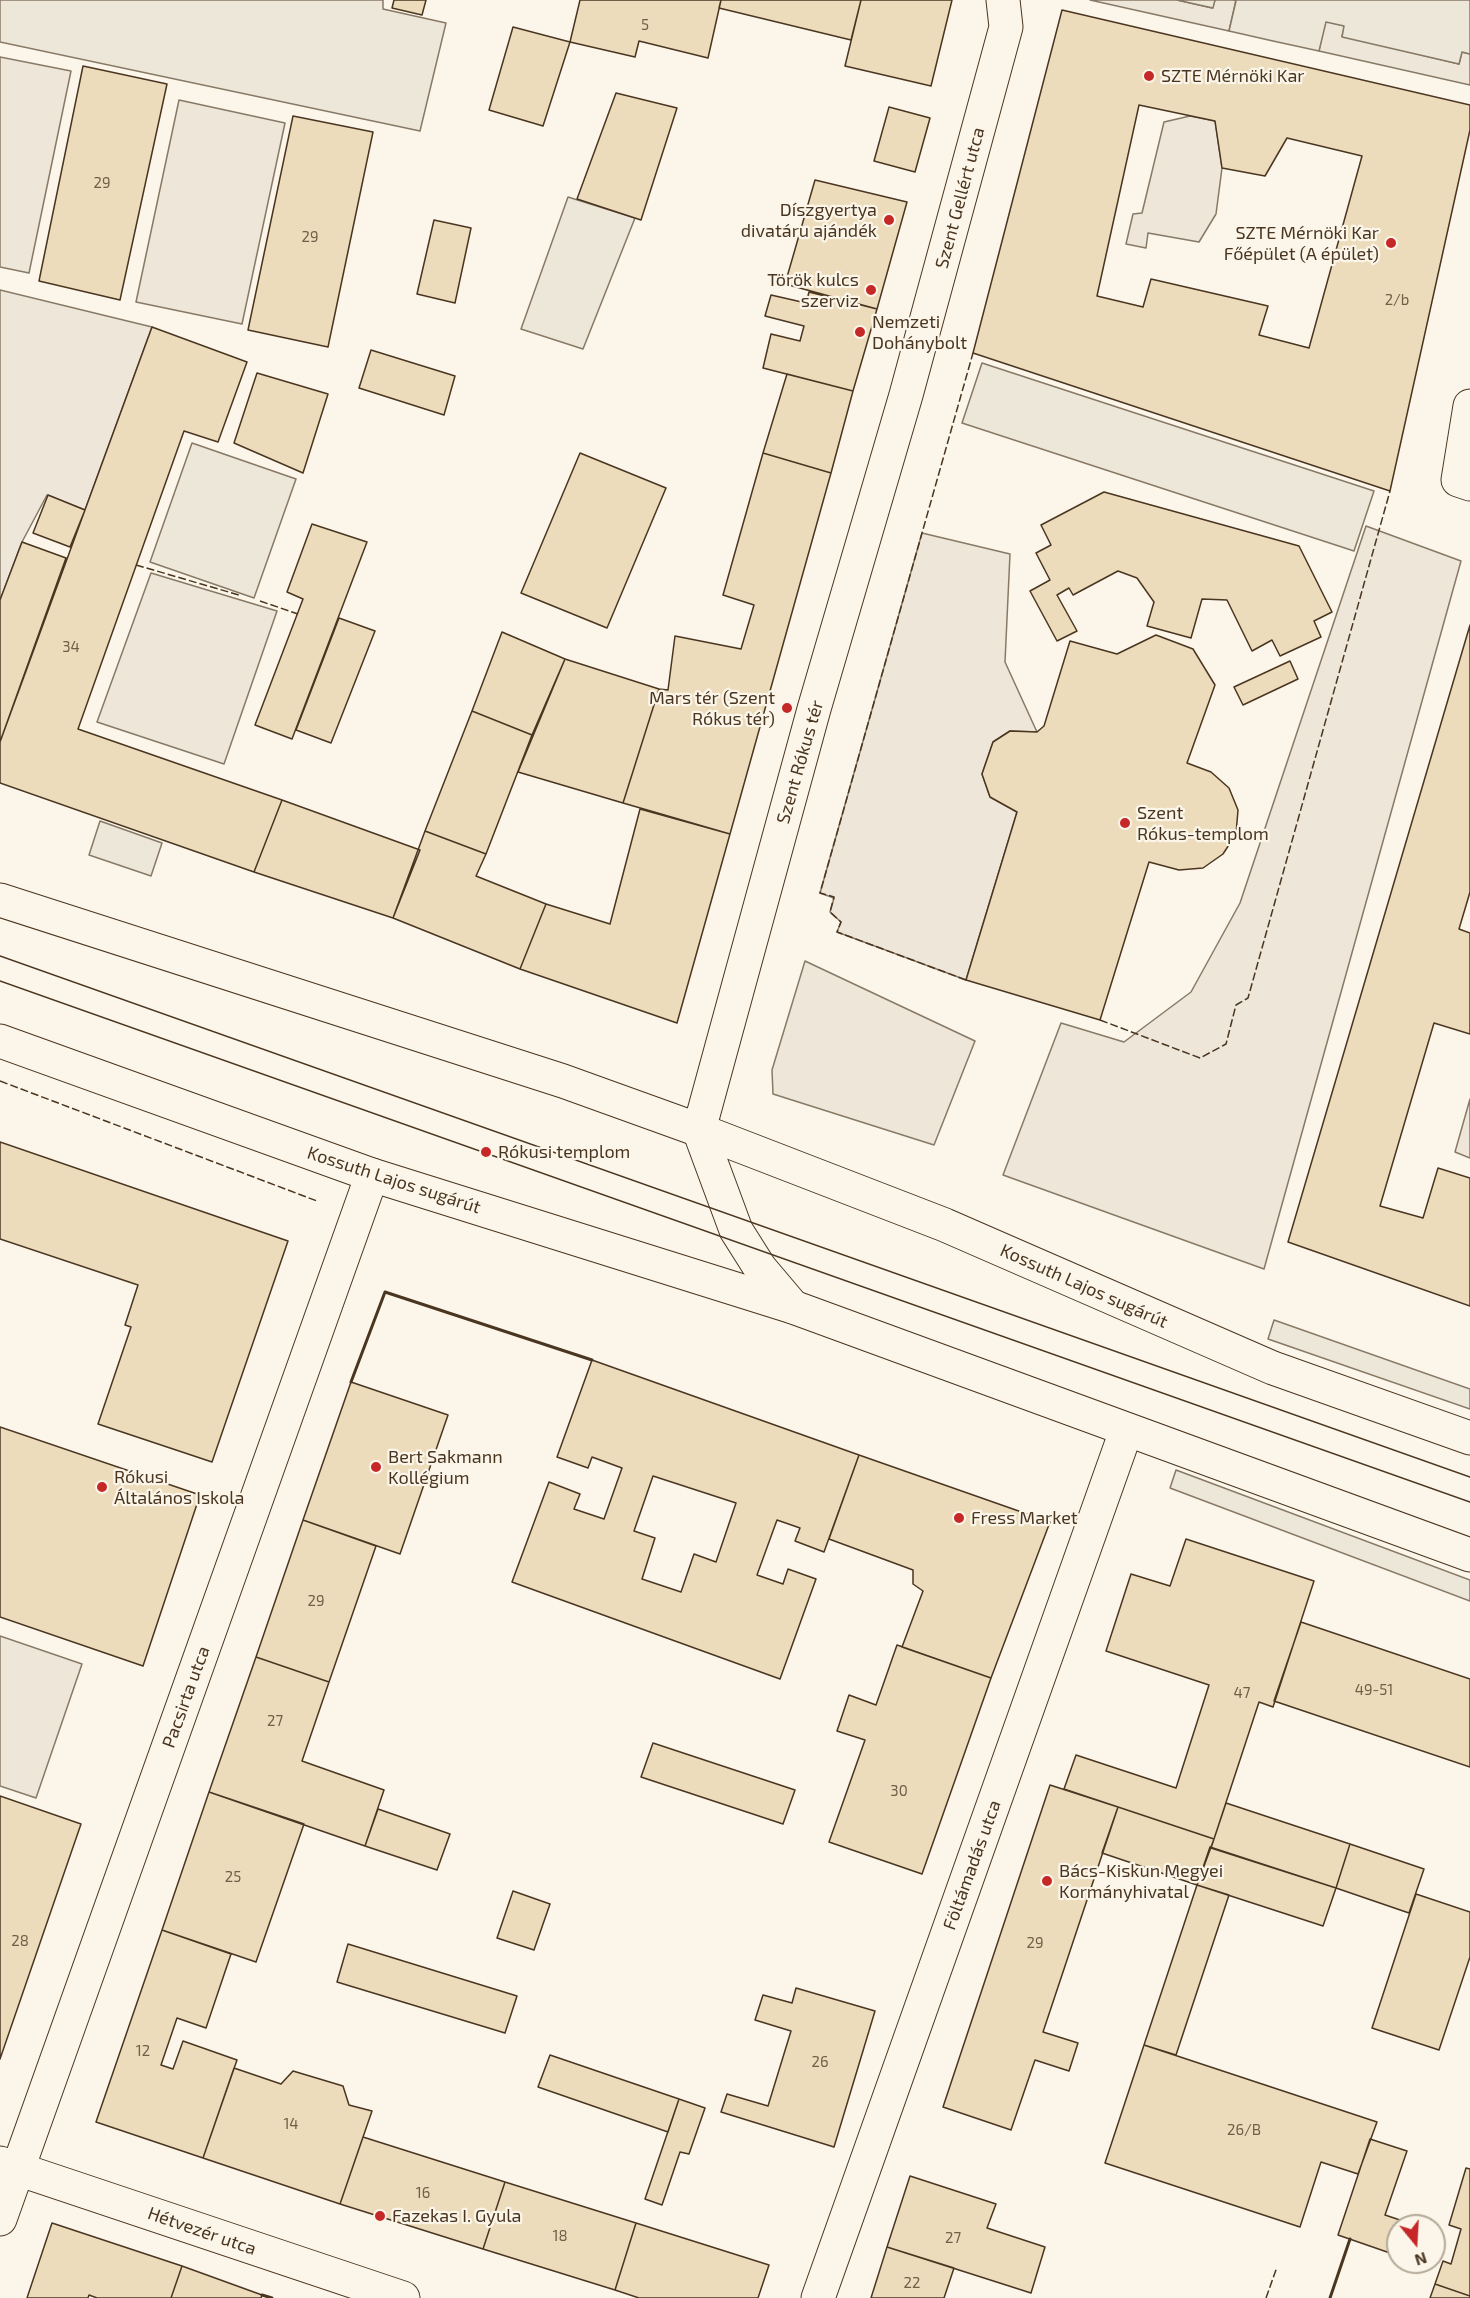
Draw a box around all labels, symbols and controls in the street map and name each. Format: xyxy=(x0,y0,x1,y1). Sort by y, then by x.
house number: 5 xyxy=(641,16,649,34)
place label: SZTE Mérnöki Kar xyxy=(1161,65,1305,87)
marker: SZTE Mérnöki Kar xyxy=(1142,69,1156,83)
street label: Szent Gellért utca xyxy=(931,125,989,271)
house number: 29 xyxy=(93,174,111,192)
place label: Díszgyertya divatáru ajándék xyxy=(741,199,877,242)
marker: Díszgyertya divatáru ajándék xyxy=(882,213,896,227)
place label: SZTE Mérnöki Kar Főépület (A épület) xyxy=(1224,222,1379,264)
house number: 29 xyxy=(301,228,319,246)
marker: SZTE Mérnöki Kar Főépület (A épület) xyxy=(1384,236,1398,250)
place label: Török kulcs szerviz xyxy=(767,269,859,312)
marker: Török kulcs szerviz xyxy=(864,283,878,297)
house number: 2/b xyxy=(1385,291,1409,309)
place label: Nemzeti Dohánybolt xyxy=(872,311,967,354)
marker: Nemzeti Dohánybolt xyxy=(853,325,867,339)
house number: 34 xyxy=(62,638,80,656)
place label: Mars tér (Szent Rókus tér) xyxy=(649,687,775,730)
street label: Szent Rókus tér xyxy=(772,698,828,826)
marker: Mars tér (Szent Rókus tér) xyxy=(780,701,794,715)
place label: Szent Rókus-templom xyxy=(1137,802,1269,844)
marker: Szent Rókus-templom xyxy=(1118,816,1132,830)
place label: Rókusi templom xyxy=(498,1141,630,1163)
street label: Kossuth Lajos sugárút xyxy=(305,1142,483,1218)
marker: Rókusi templom xyxy=(479,1145,493,1159)
street label: Kossuth Lajos sugárút xyxy=(997,1239,1171,1333)
place label: Bert Sakmann Kollégium xyxy=(388,1446,503,1488)
marker: Bert Sakmann Kollégium xyxy=(369,1460,383,1474)
place label: Rókusi Általános Iskola xyxy=(114,1466,244,1508)
marker: Rókusi Általános Iskola xyxy=(95,1480,109,1494)
place label: Fress Market xyxy=(971,1507,1078,1529)
marker: Fress Market xyxy=(952,1511,966,1525)
house number: 29 xyxy=(307,1592,325,1610)
street label: Pacsirta utca xyxy=(158,1643,214,1751)
house number: 49-51 xyxy=(1355,1681,1393,1699)
house number: 47 xyxy=(1234,1684,1250,1702)
house number: 27 xyxy=(267,1712,283,1730)
house number: 30 xyxy=(890,1782,908,1800)
street label: Föltámadás utca xyxy=(939,1797,1005,1933)
place label: Bács-Kiskun Megyei Kormányhivatal xyxy=(1059,1860,1223,1902)
house number: 25 xyxy=(225,1868,241,1886)
marker: Bács-Kiskun Megyei Kormányhivatal xyxy=(1040,1874,1054,1888)
house number: 28 xyxy=(11,1932,29,1950)
house number: 29 xyxy=(1026,1934,1044,1952)
house number: 12 xyxy=(136,2042,150,2060)
house number: 26 xyxy=(811,2053,829,2071)
house number: 14 xyxy=(283,2115,299,2133)
house number: 26/B xyxy=(1227,2121,1261,2139)
house number: 16 xyxy=(416,2184,430,2202)
street label: Hétvezér utca xyxy=(145,2202,259,2260)
place label: Fazekas I. Gyula xyxy=(392,2205,521,2227)
marker: Fazekas I. Gyula xyxy=(373,2209,387,2223)
north arrow xyxy=(1386,2214,1446,2274)
house number: 18 xyxy=(552,2227,568,2245)
house number: 27 xyxy=(945,2229,961,2247)
text: N xyxy=(1413,2249,1430,2271)
house number: 22 xyxy=(904,2274,920,2292)

